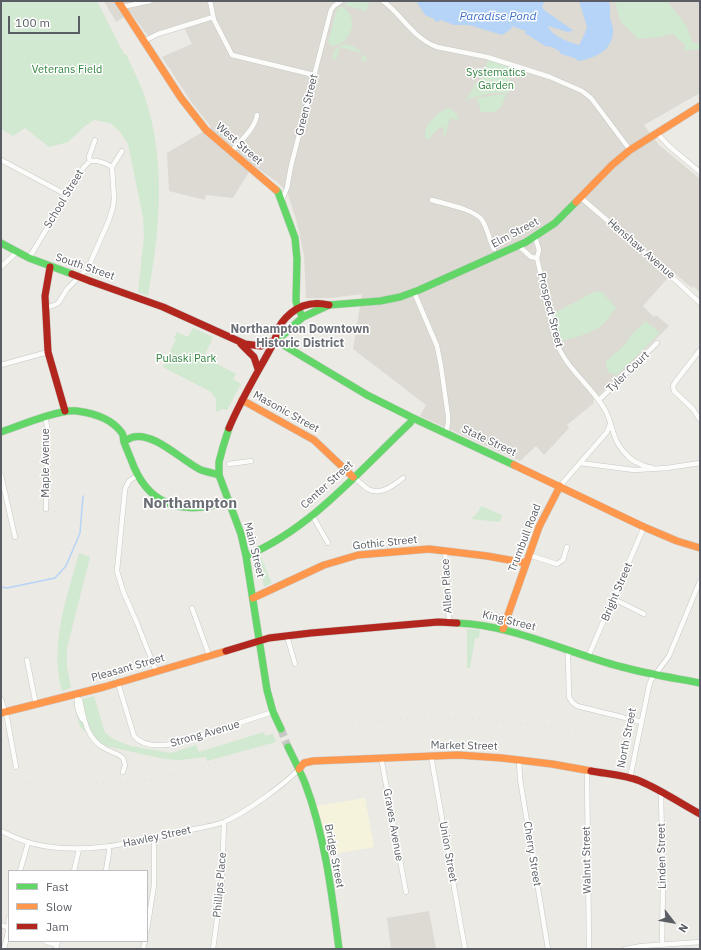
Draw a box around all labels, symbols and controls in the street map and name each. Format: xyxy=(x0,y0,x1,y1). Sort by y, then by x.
scale bar xyxy=(10,8,82,34)
water label: Paradise Pond xyxy=(459,10,537,24)
text: 100 m xyxy=(15,15,50,30)
park label: Veterans Field xyxy=(32,63,102,77)
park label: Systematics Garden xyxy=(466,66,526,92)
street label: Green Street xyxy=(293,73,321,137)
street label: West Street xyxy=(213,120,265,168)
street label: School Street xyxy=(41,167,87,231)
street label: Elm Street xyxy=(489,215,541,251)
street label: Henshaw Avenue xyxy=(604,216,678,282)
street label: South Street xyxy=(54,251,116,283)
street label: Prospect Street xyxy=(534,271,566,349)
district label: Northampton Downtown Historic District xyxy=(231,323,369,351)
street label: Tyler Court xyxy=(604,348,652,396)
park label: Pulaski Park xyxy=(156,352,216,366)
street label: Masonic Street xyxy=(251,388,321,436)
street label: State Street xyxy=(460,423,518,459)
street label: Maple Avenue xyxy=(39,428,53,498)
street label: Center Street xyxy=(298,458,356,512)
district label: Northampton xyxy=(143,495,237,513)
street label: Trumbull Road xyxy=(506,502,544,574)
street label: Main Street xyxy=(241,521,267,579)
street label: Gothic Street xyxy=(352,533,418,553)
street label: Allen Place xyxy=(439,558,455,614)
street label: Bright Street xyxy=(599,561,635,623)
street label: King Street xyxy=(481,608,537,634)
street label: Pleasant Street xyxy=(90,651,166,685)
street label: North Street xyxy=(615,707,639,769)
street label: Strong Avenue xyxy=(169,718,241,750)
street label: Market Street xyxy=(430,739,498,753)
street label: Graves Avenue xyxy=(380,788,406,862)
street label: Union Street xyxy=(436,821,460,883)
street label: Cherry Street xyxy=(520,821,544,887)
street label: Hawley Street xyxy=(122,823,192,851)
street label: Bridge Street xyxy=(321,823,347,889)
street label: Linden Street xyxy=(655,823,669,889)
street label: Walnut Street xyxy=(580,826,594,894)
street label: Phillips Place xyxy=(211,852,229,918)
legend xyxy=(8,870,148,942)
text: Fast xyxy=(46,879,69,894)
text: Slow xyxy=(46,899,72,914)
north arrow xyxy=(653,902,693,942)
text: Jam xyxy=(46,919,69,934)
text: N xyxy=(675,921,691,935)

